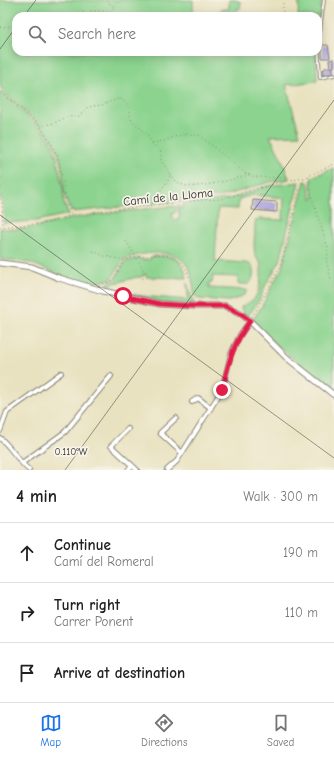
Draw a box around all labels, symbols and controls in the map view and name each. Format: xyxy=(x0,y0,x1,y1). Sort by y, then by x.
search box xyxy=(12,12,322,56)
icon: search xyxy=(26,23,48,45)
text: Search here xyxy=(58,25,136,43)
street label: Camí de la Lloma xyxy=(122,185,214,209)
route start xyxy=(114,287,132,305)
route end xyxy=(213,381,231,399)
text: 0.110°W xyxy=(55,446,88,458)
text: 4 min xyxy=(16,487,57,506)
text: Walk · 300 m xyxy=(243,489,318,504)
text: Continue xyxy=(54,536,111,554)
icon: ahead xyxy=(16,542,38,564)
text: 190 m xyxy=(283,545,318,560)
text: Camí del Romeral xyxy=(54,554,154,569)
text: Turn right xyxy=(54,596,120,614)
icon: right xyxy=(16,602,38,624)
text: 110 m xyxy=(285,605,318,620)
text: Carrer Ponent xyxy=(54,614,133,629)
icon: arrive xyxy=(16,662,38,684)
text: Arrive at destination xyxy=(54,664,185,682)
tab: Map xyxy=(40,712,62,749)
tab: Directions xyxy=(141,712,188,749)
tab: Saved xyxy=(267,712,294,749)

